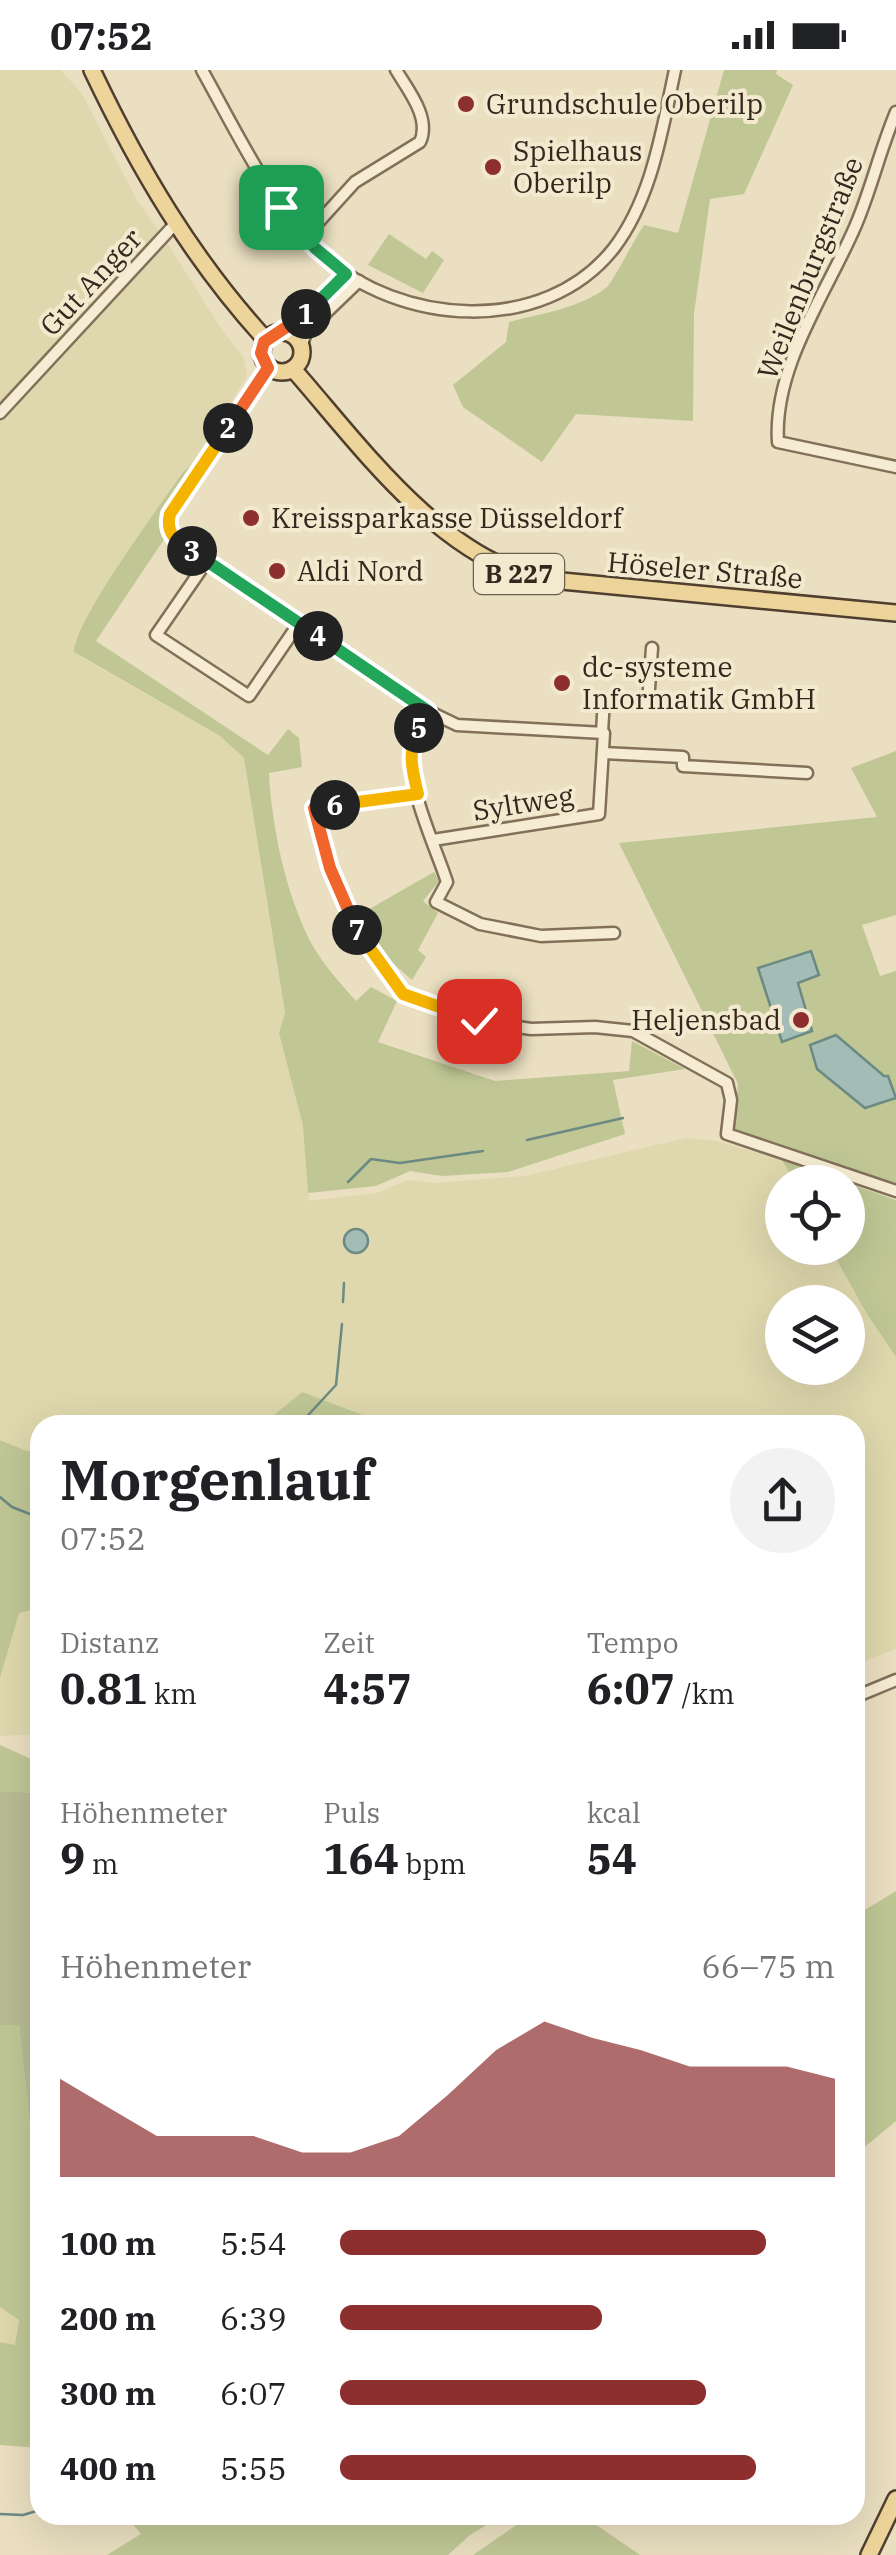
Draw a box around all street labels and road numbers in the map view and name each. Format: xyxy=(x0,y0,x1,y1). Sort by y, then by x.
street label: Weilenburgstraße xyxy=(748,151,871,384)
street label: Gut Anger xyxy=(32,220,150,343)
street label: Höseler Straße xyxy=(606,543,804,596)
road number: B 227 xyxy=(474,554,564,594)
street label: Syltweg xyxy=(470,776,576,829)

